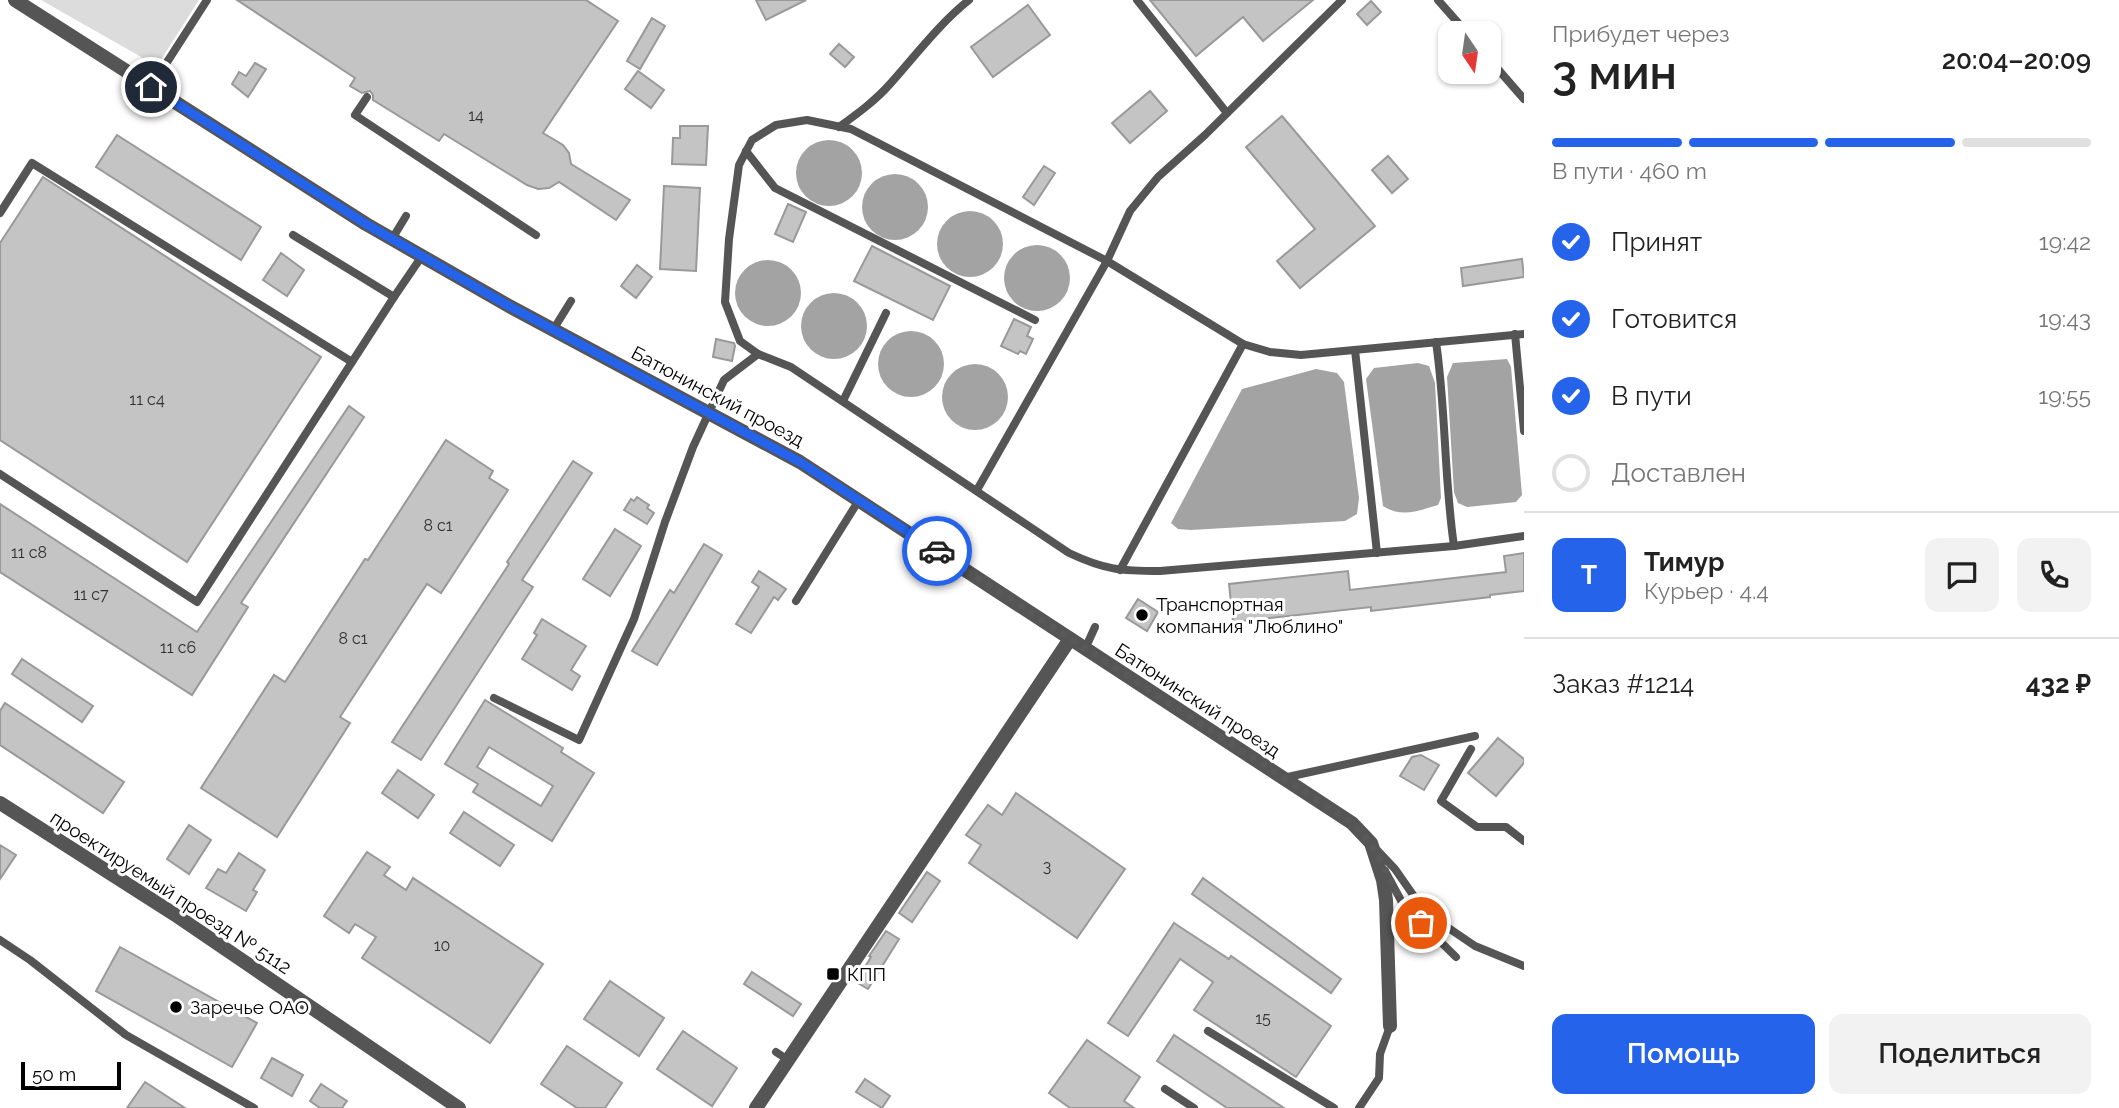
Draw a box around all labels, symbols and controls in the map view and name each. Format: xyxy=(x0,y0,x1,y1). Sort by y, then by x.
text: Прибудет через xyxy=(1552,20,1730,47)
north arrow xyxy=(1438,21,1502,84)
map controls xyxy=(1438,21,1501,84)
text: 20:04–20:09 xyxy=(1942,45,2091,75)
text: 3 мин xyxy=(1552,46,1677,100)
pin xyxy=(121,57,181,117)
icon: home xyxy=(132,68,170,106)
house number: 14 xyxy=(468,106,484,125)
text: В пути · 460 m xyxy=(1552,157,1707,184)
icon: check xyxy=(1552,223,1590,261)
text: Принят xyxy=(1611,227,1702,257)
text: 19:42 xyxy=(2039,228,2091,255)
icon: check xyxy=(1552,300,1590,338)
text: Готовится xyxy=(1611,304,1737,334)
text: 19:43 xyxy=(2039,305,2091,332)
street label: Батюнинский проезд xyxy=(628,341,808,451)
icon: check xyxy=(1552,377,1590,415)
text: В пути xyxy=(1611,381,1692,411)
text: 19:55 xyxy=(2038,382,2091,409)
house number: 11 с4 xyxy=(129,390,165,409)
text: Доставлен xyxy=(1611,458,1746,488)
house number: 8 с1 xyxy=(423,516,453,535)
courier xyxy=(902,516,972,586)
icon: car xyxy=(918,532,956,570)
button: chat xyxy=(1925,538,1999,612)
button: phone xyxy=(2017,538,2091,612)
house number: 11 с8 xyxy=(11,543,47,562)
text: Тимур xyxy=(1644,547,1724,577)
text: Т xyxy=(1581,560,1597,590)
text: Курьер · 4.4 xyxy=(1644,577,1769,604)
house number: 11 с7 xyxy=(73,585,109,604)
place label: Транспортная компания "Люблино" xyxy=(1156,593,1343,637)
marker: Транспортная компания "Люблино" xyxy=(1134,607,1150,623)
house number: 8 с1 xyxy=(338,629,368,648)
house number: 11 с6 xyxy=(160,638,196,657)
street label: Батюнинский проезд xyxy=(1111,638,1285,762)
text: Заказ #1214 xyxy=(1552,669,1694,699)
text: 432 ₽ xyxy=(2026,669,2091,699)
street label: проектируемый проезд № 5112 xyxy=(47,806,295,978)
house number: 3 xyxy=(1043,857,1051,876)
pin xyxy=(1391,893,1451,953)
icon: bag xyxy=(1402,904,1440,942)
house number: 10 xyxy=(434,936,450,955)
place label: КПП xyxy=(847,963,886,985)
marker: КПП xyxy=(825,966,841,982)
place label: Заречье ОАО xyxy=(190,996,309,1018)
marker: Заречье ОАО xyxy=(168,999,184,1015)
house number: 15 xyxy=(1255,1009,1271,1028)
button: Помощь xyxy=(1552,1014,1815,1094)
button: Поделиться xyxy=(1829,1014,2091,1094)
scale bar xyxy=(21,1059,121,1091)
text: 50 m xyxy=(32,1063,76,1085)

